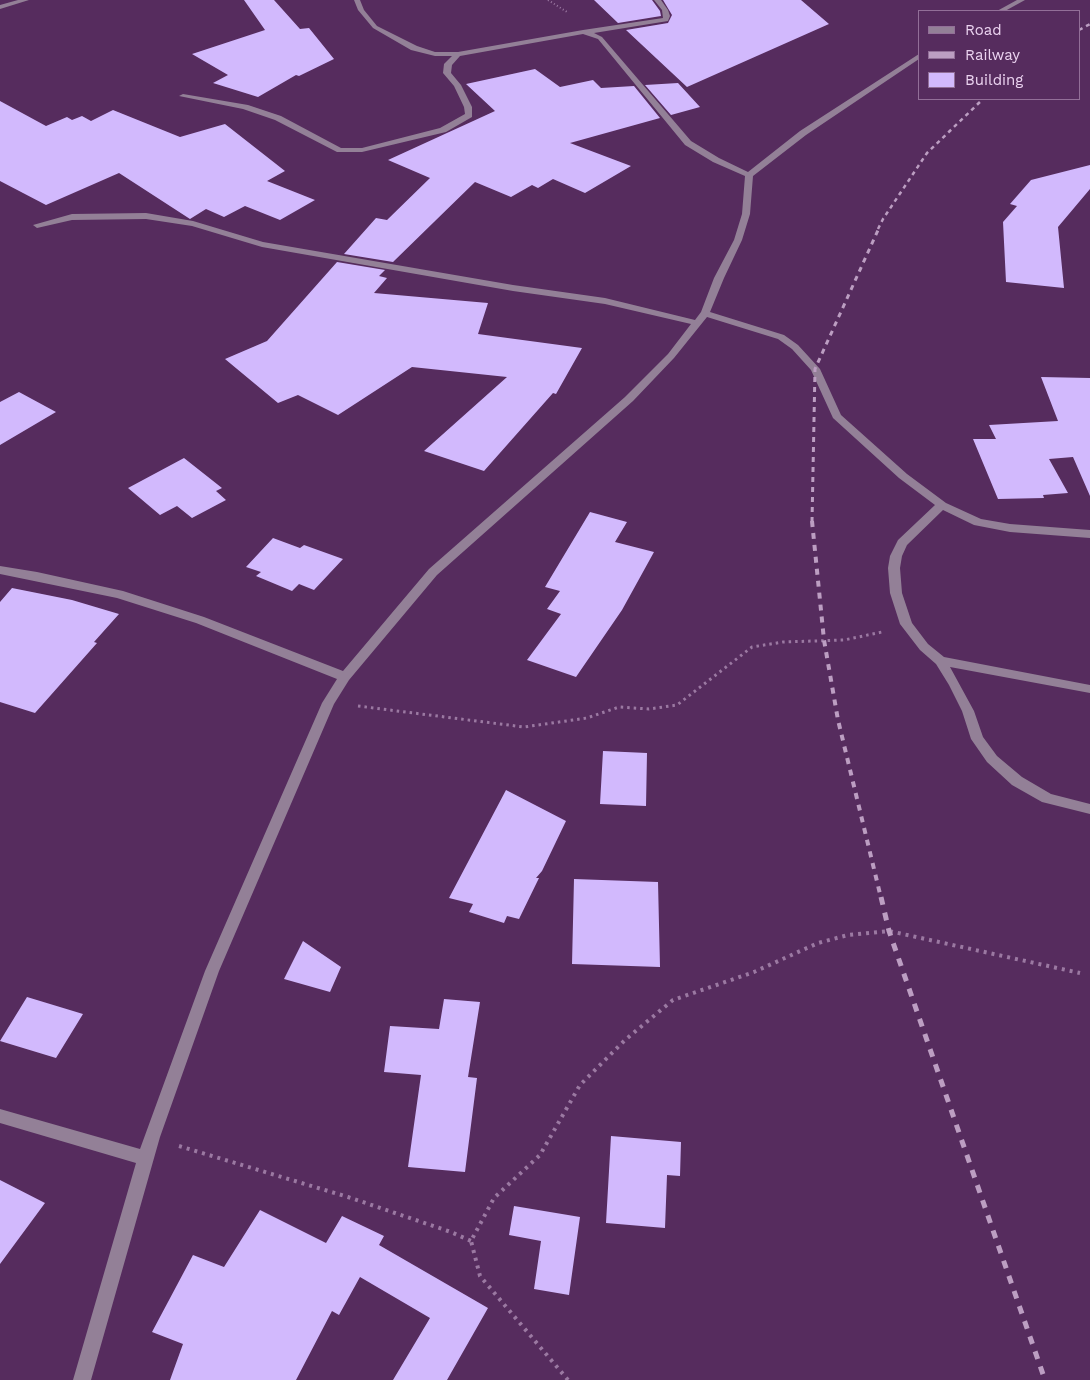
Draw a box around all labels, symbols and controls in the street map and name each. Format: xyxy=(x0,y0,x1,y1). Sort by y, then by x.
legend xyxy=(918,10,1080,100)
text: Road xyxy=(965,21,1002,39)
text: Railway xyxy=(965,46,1020,64)
text: Building xyxy=(965,71,1023,89)

